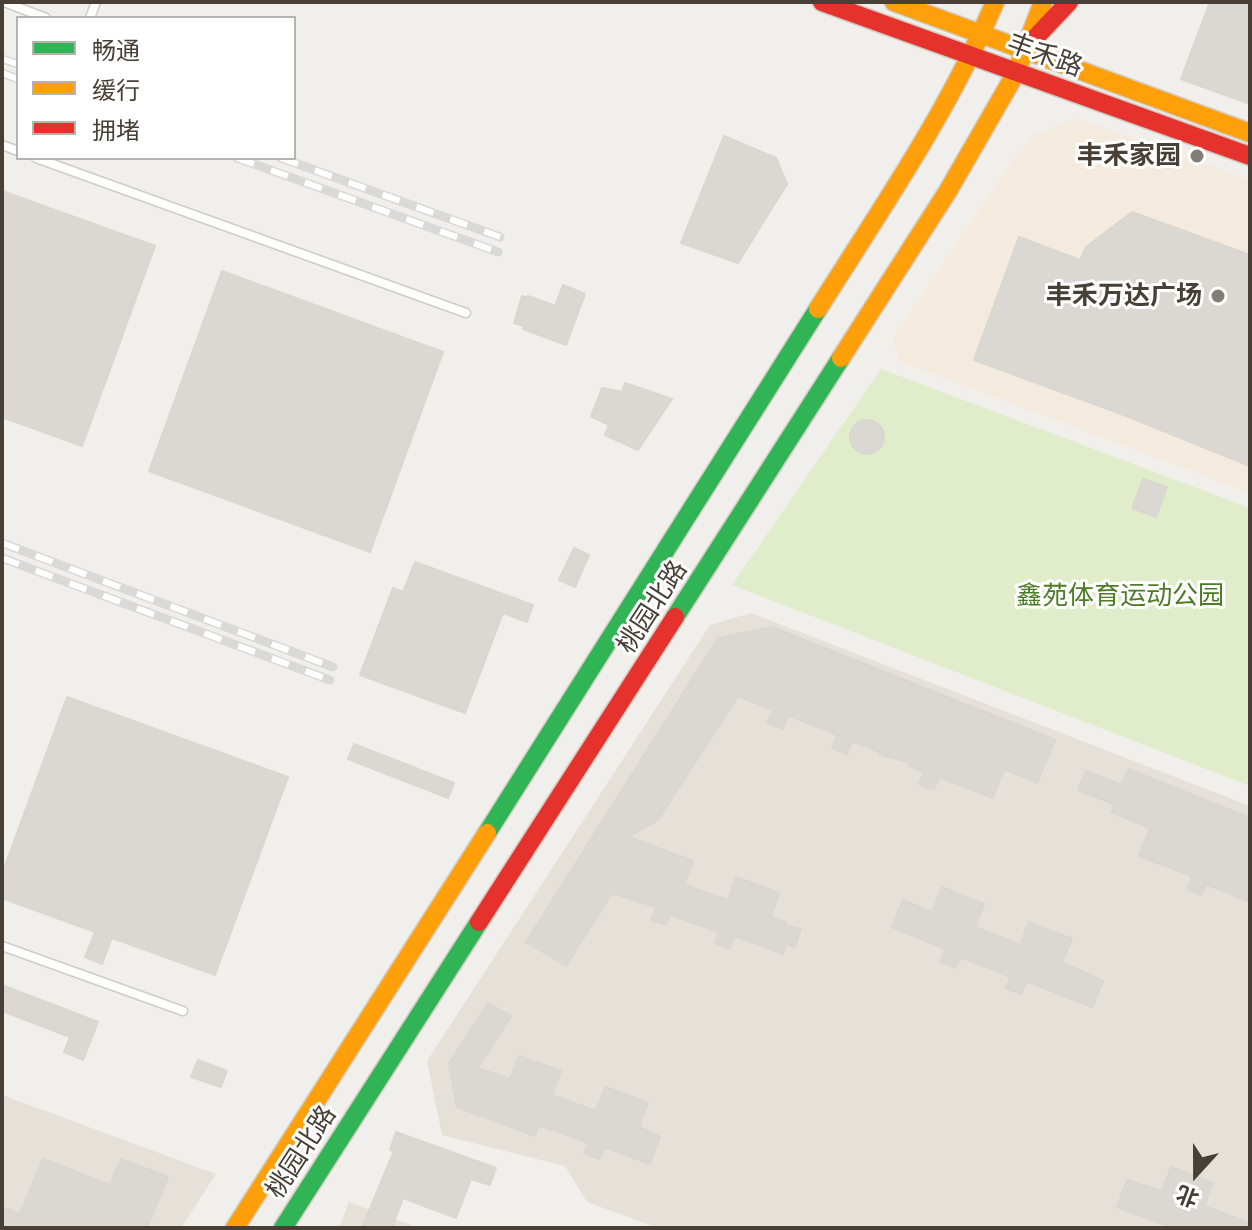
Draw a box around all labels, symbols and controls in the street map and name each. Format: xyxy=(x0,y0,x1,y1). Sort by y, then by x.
legend xyxy=(16,16,296,160)
street label: 丰禾路 xyxy=(1003,27,1087,83)
text: 畅通 xyxy=(92,35,140,64)
text: 缓行 xyxy=(92,75,140,104)
text: 拥堵 xyxy=(92,115,140,144)
place label: 丰禾家园 xyxy=(1077,140,1181,172)
marker: 丰禾家园 xyxy=(1188,147,1206,165)
place label: 丰禾万达广场 xyxy=(1046,280,1202,312)
marker: 丰禾万达广场 xyxy=(1209,287,1227,305)
street label: 桃园北路 xyxy=(611,555,693,659)
park label: 鑫苑体育运动公园 xyxy=(1016,580,1224,612)
street label: 桃园北路 xyxy=(260,1100,342,1204)
north arrow xyxy=(1156,1134,1236,1214)
text: 北 xyxy=(1172,1180,1202,1213)

